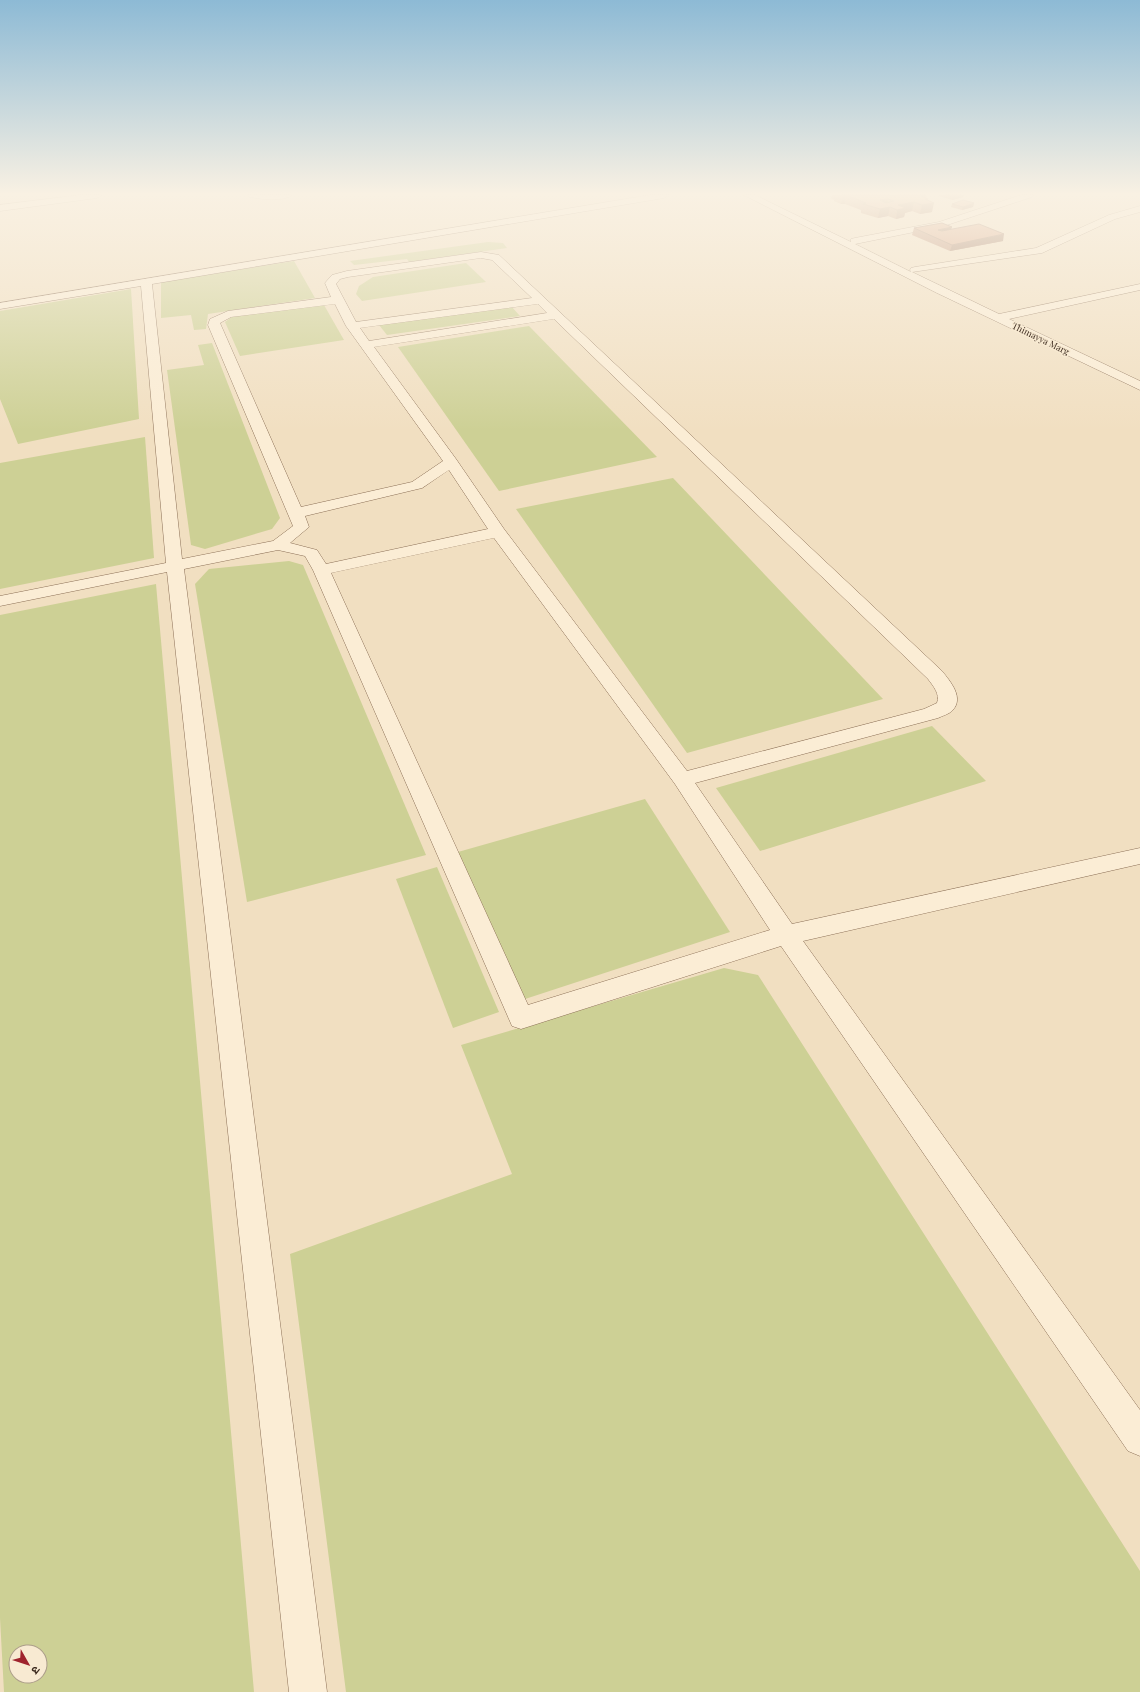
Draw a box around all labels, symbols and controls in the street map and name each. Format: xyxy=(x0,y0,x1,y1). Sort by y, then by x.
street label: Thimayya Marg xyxy=(1010,319,1072,357)
north arrow xyxy=(8,1644,48,1684)
text: उ xyxy=(28,1663,44,1678)

